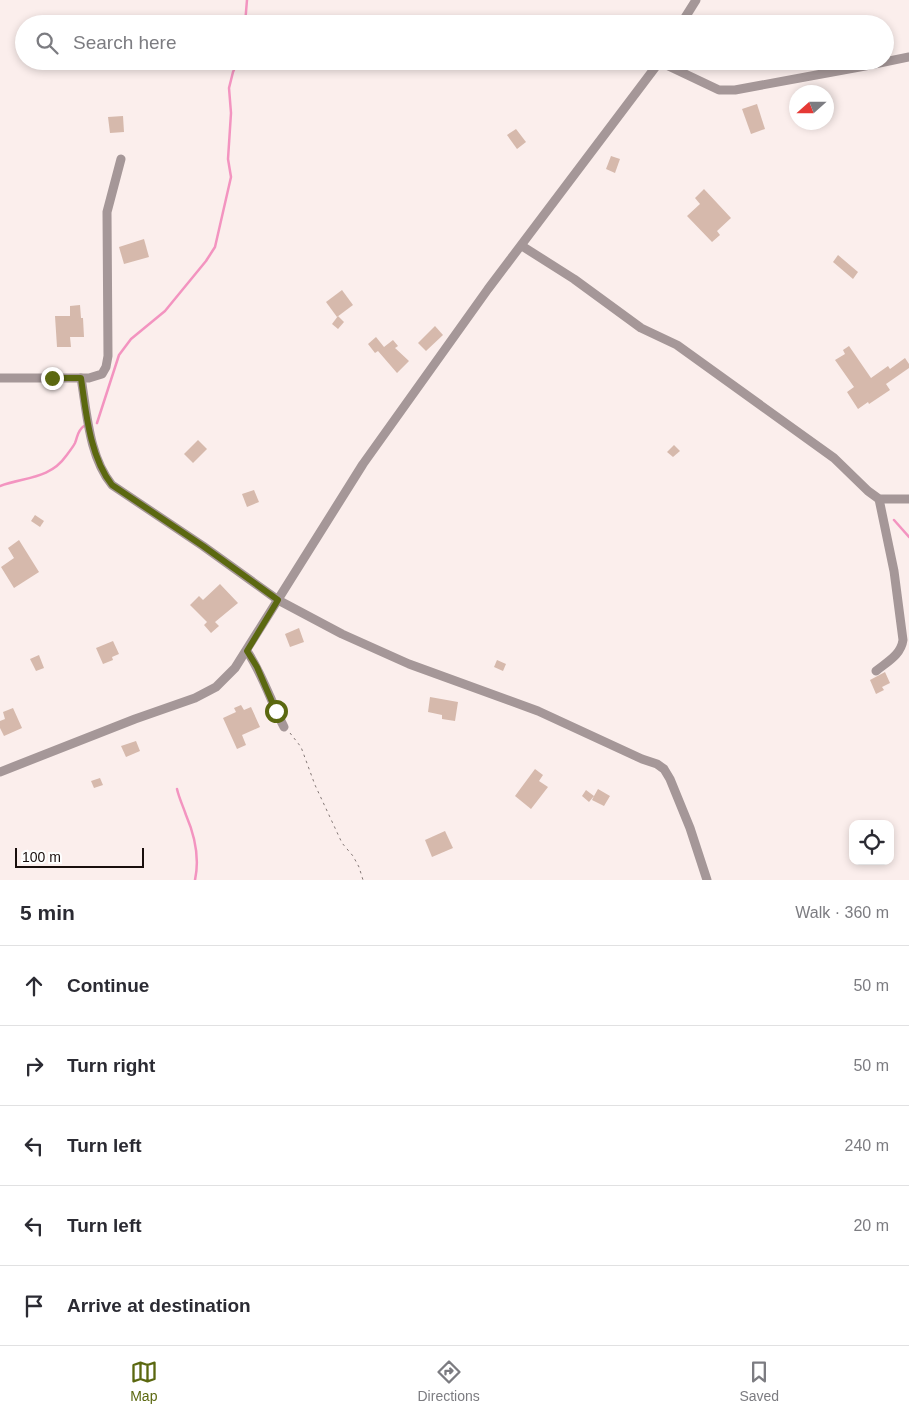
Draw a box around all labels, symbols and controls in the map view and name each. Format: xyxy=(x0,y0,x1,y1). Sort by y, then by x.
search box xyxy=(15,15,894,70)
icon: search xyxy=(33,29,61,57)
text: Search here xyxy=(73,32,177,53)
north arrow xyxy=(789,85,834,130)
route end xyxy=(41,367,64,390)
route start xyxy=(265,700,288,723)
map controls xyxy=(849,820,894,865)
button: locate xyxy=(849,820,894,865)
scale bar xyxy=(15,845,144,868)
text: 100 m xyxy=(22,849,61,865)
text: 5 min xyxy=(20,901,75,924)
text: Walk · 360 m xyxy=(795,904,889,921)
icon: ahead xyxy=(20,972,48,1000)
text: Continue xyxy=(67,975,149,996)
text: 50 m xyxy=(853,977,889,994)
icon: right xyxy=(20,1052,48,1080)
text: Turn right xyxy=(67,1055,155,1076)
text: 50 m xyxy=(853,1057,889,1074)
icon: left xyxy=(20,1132,48,1160)
text: Turn left xyxy=(67,1135,142,1156)
text: 240 m xyxy=(845,1137,889,1154)
icon: left xyxy=(20,1212,48,1240)
text: Turn left xyxy=(67,1215,142,1236)
text: 20 m xyxy=(853,1217,889,1234)
icon: arrive xyxy=(20,1292,48,1320)
text: Arrive at destination xyxy=(67,1295,251,1316)
tab: Map xyxy=(130,1358,158,1404)
tab: Directions xyxy=(418,1358,480,1404)
tab: Saved xyxy=(739,1358,779,1404)

